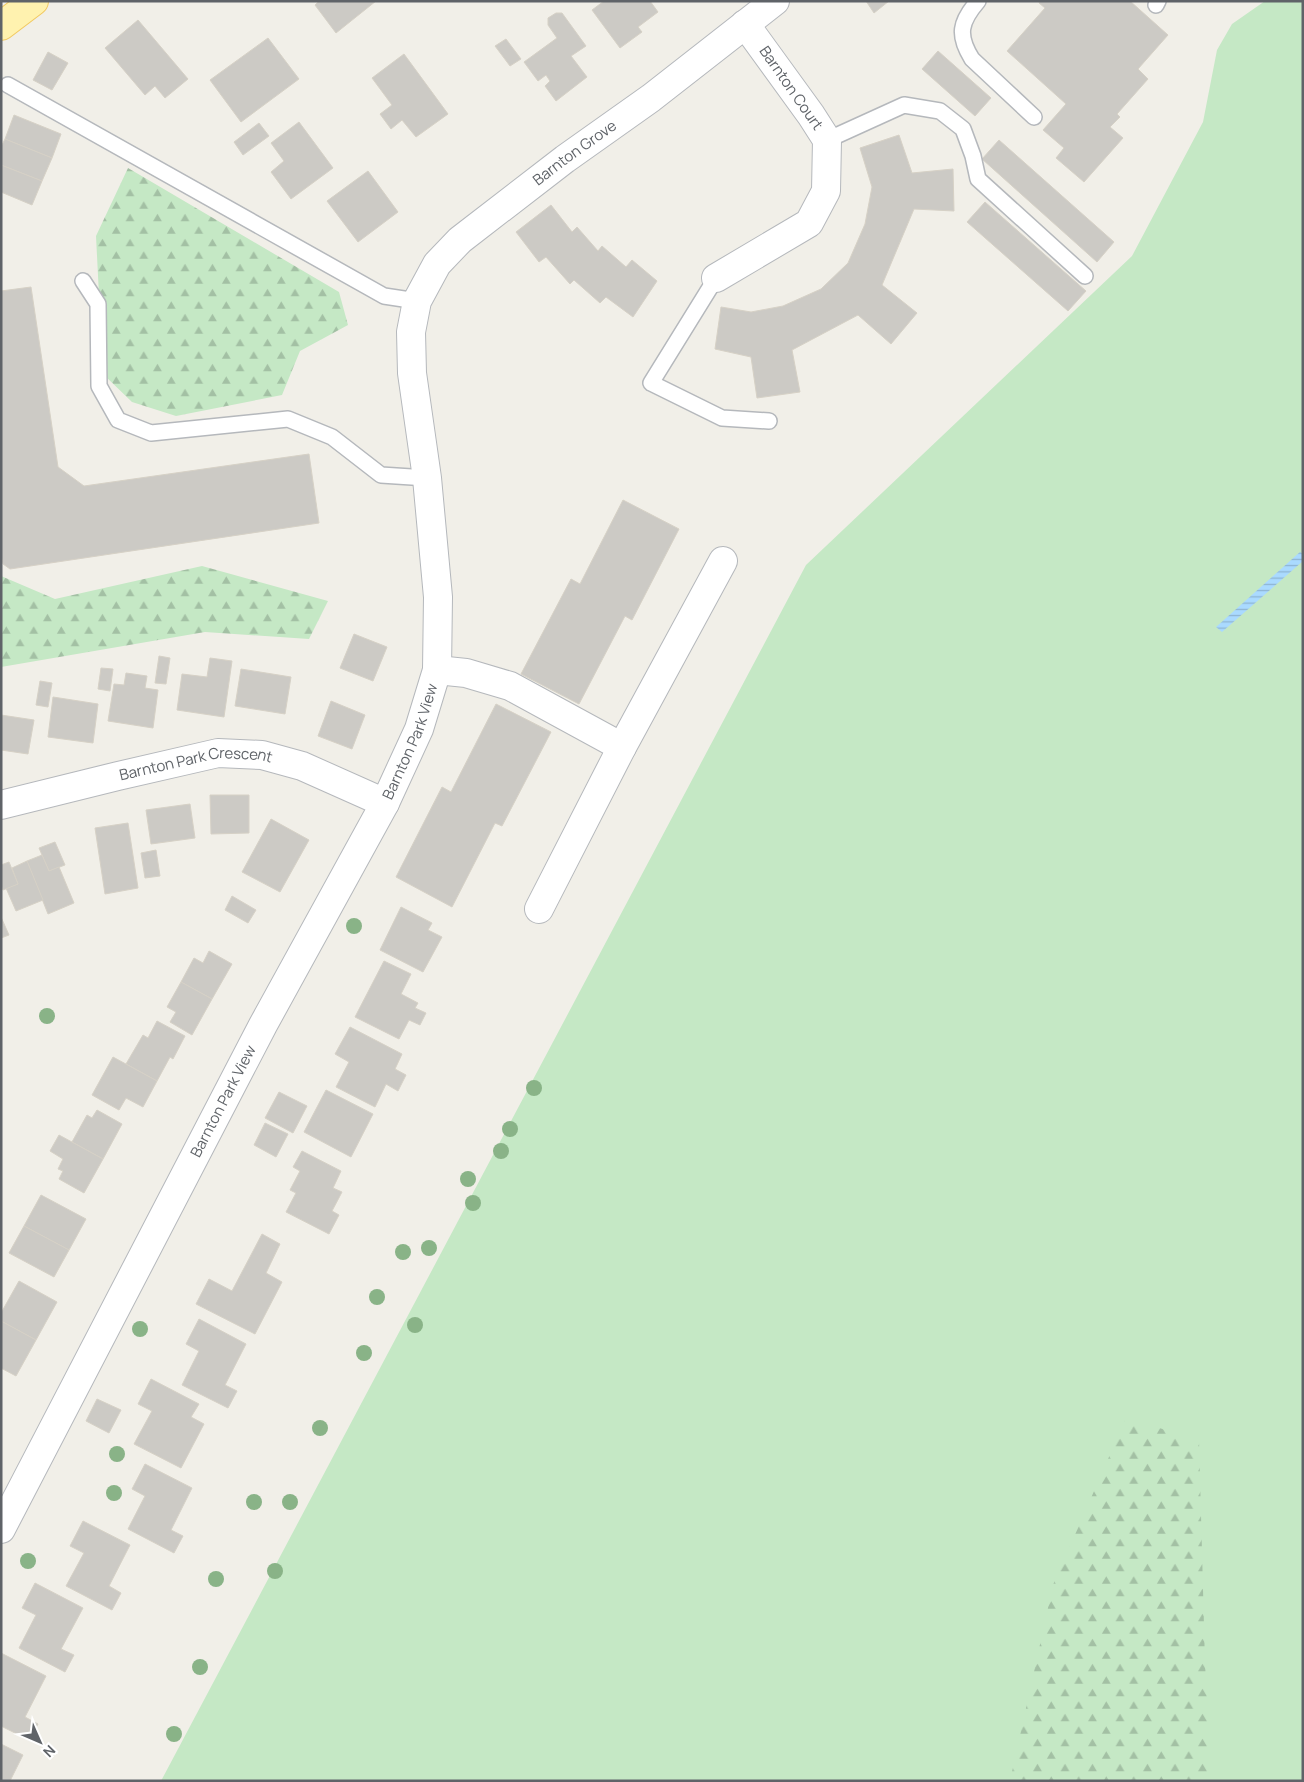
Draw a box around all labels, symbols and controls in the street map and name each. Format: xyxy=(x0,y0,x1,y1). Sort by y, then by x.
street label: Barnton Court xyxy=(755,41,828,134)
street label: Barnton Grove xyxy=(528,115,621,190)
street label: Barnton Park View xyxy=(377,680,442,803)
street label: Barnton Park Crescent xyxy=(117,742,275,785)
street label: Barnton Park View xyxy=(185,1041,261,1161)
north arrow xyxy=(15,1717,65,1767)
text: N xyxy=(39,1741,60,1762)

